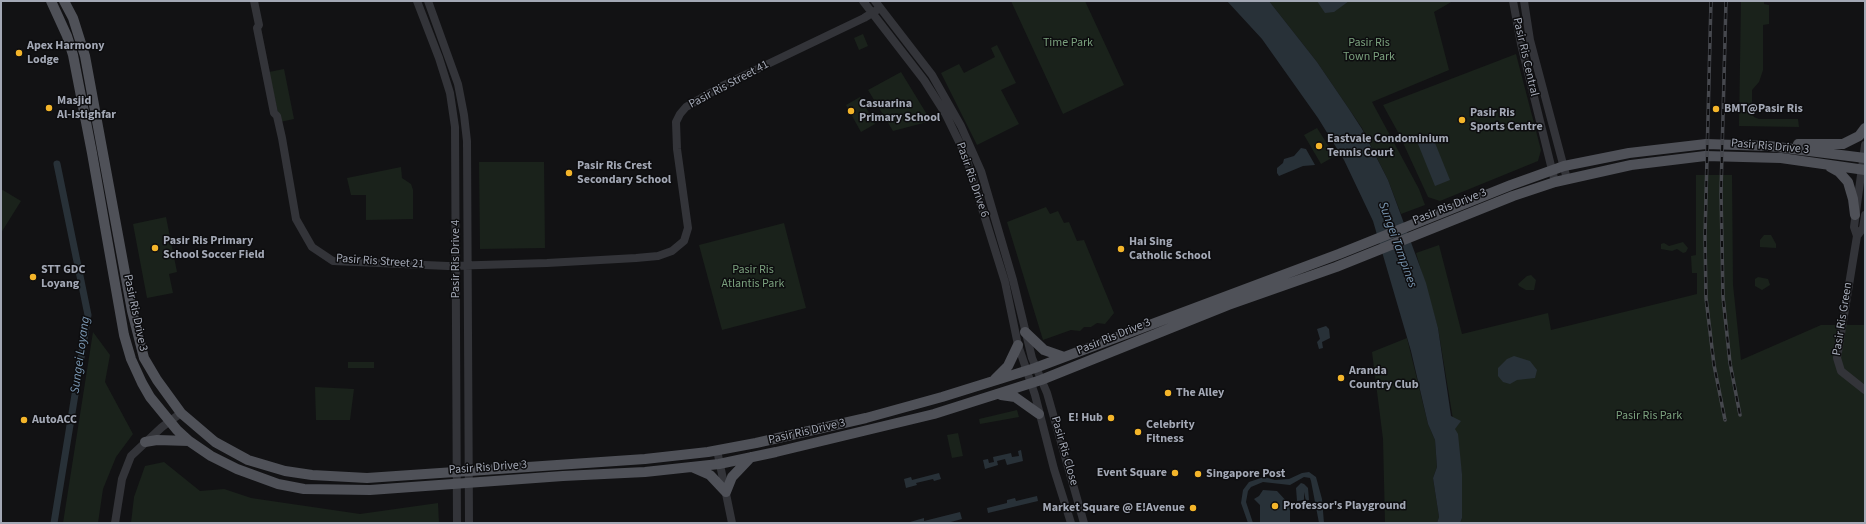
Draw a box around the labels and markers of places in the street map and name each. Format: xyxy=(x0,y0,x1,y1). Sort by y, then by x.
place label: Apex Harmony Lodge xyxy=(27,39,105,67)
marker: Apex Harmony Lodge xyxy=(14,48,24,58)
place label: Masjid Al-Istighfar xyxy=(57,94,116,122)
place label: Casuarina Primary School xyxy=(859,97,940,125)
place label: BMT@Pasir Ris xyxy=(1724,102,1803,116)
marker: Masjid Al-Istighfar xyxy=(44,103,54,113)
marker: BMT@Pasir Ris xyxy=(1711,104,1721,114)
marker: Casuarina Primary School xyxy=(846,106,856,116)
place label: Pasir Ris Sports Centre xyxy=(1470,106,1543,134)
marker: Pasir Ris Sports Centre xyxy=(1457,115,1467,125)
place label: Eastvale Condominium Tennis Court xyxy=(1327,132,1449,160)
marker: Eastvale Condominium Tennis Court xyxy=(1314,141,1324,151)
place label: Pasir Ris Crest Secondary School xyxy=(577,159,671,187)
marker: Pasir Ris Crest Secondary School xyxy=(564,168,574,178)
place label: Pasir Ris Primary School Soccer Field xyxy=(163,234,265,262)
place label: Hai Sing Catholic School xyxy=(1129,235,1211,263)
marker: Pasir Ris Primary School Soccer Field xyxy=(150,243,160,253)
marker: Hai Sing Catholic School xyxy=(1116,244,1126,254)
place label: STT GDC Loyang xyxy=(41,263,85,291)
marker: STT GDC Loyang xyxy=(28,272,38,282)
place label: Aranda Country Club xyxy=(1349,364,1419,392)
marker: Aranda Country Club xyxy=(1336,373,1346,383)
place label: The Alley xyxy=(1176,386,1224,400)
marker: The Alley xyxy=(1163,388,1173,398)
place label: E! Hub xyxy=(1068,411,1103,425)
place label: AutoACC xyxy=(32,413,77,427)
marker: E! Hub xyxy=(1106,413,1116,423)
marker: AutoACC xyxy=(19,415,29,425)
place label: Celebrity Fitness xyxy=(1146,418,1195,446)
marker: Celebrity Fitness xyxy=(1133,427,1143,437)
place label: Event Square xyxy=(1097,466,1167,480)
place label: Singapore Post xyxy=(1206,467,1285,481)
marker: Event Square xyxy=(1170,468,1180,478)
marker: Singapore Post xyxy=(1193,469,1203,479)
place label: Professor's Playground xyxy=(1283,499,1406,513)
place label: Market Square @ E!Avenue xyxy=(1043,501,1185,515)
marker: Professor's Playground xyxy=(1270,501,1280,511)
marker: Market Square @ E!Avenue xyxy=(1188,503,1198,513)

